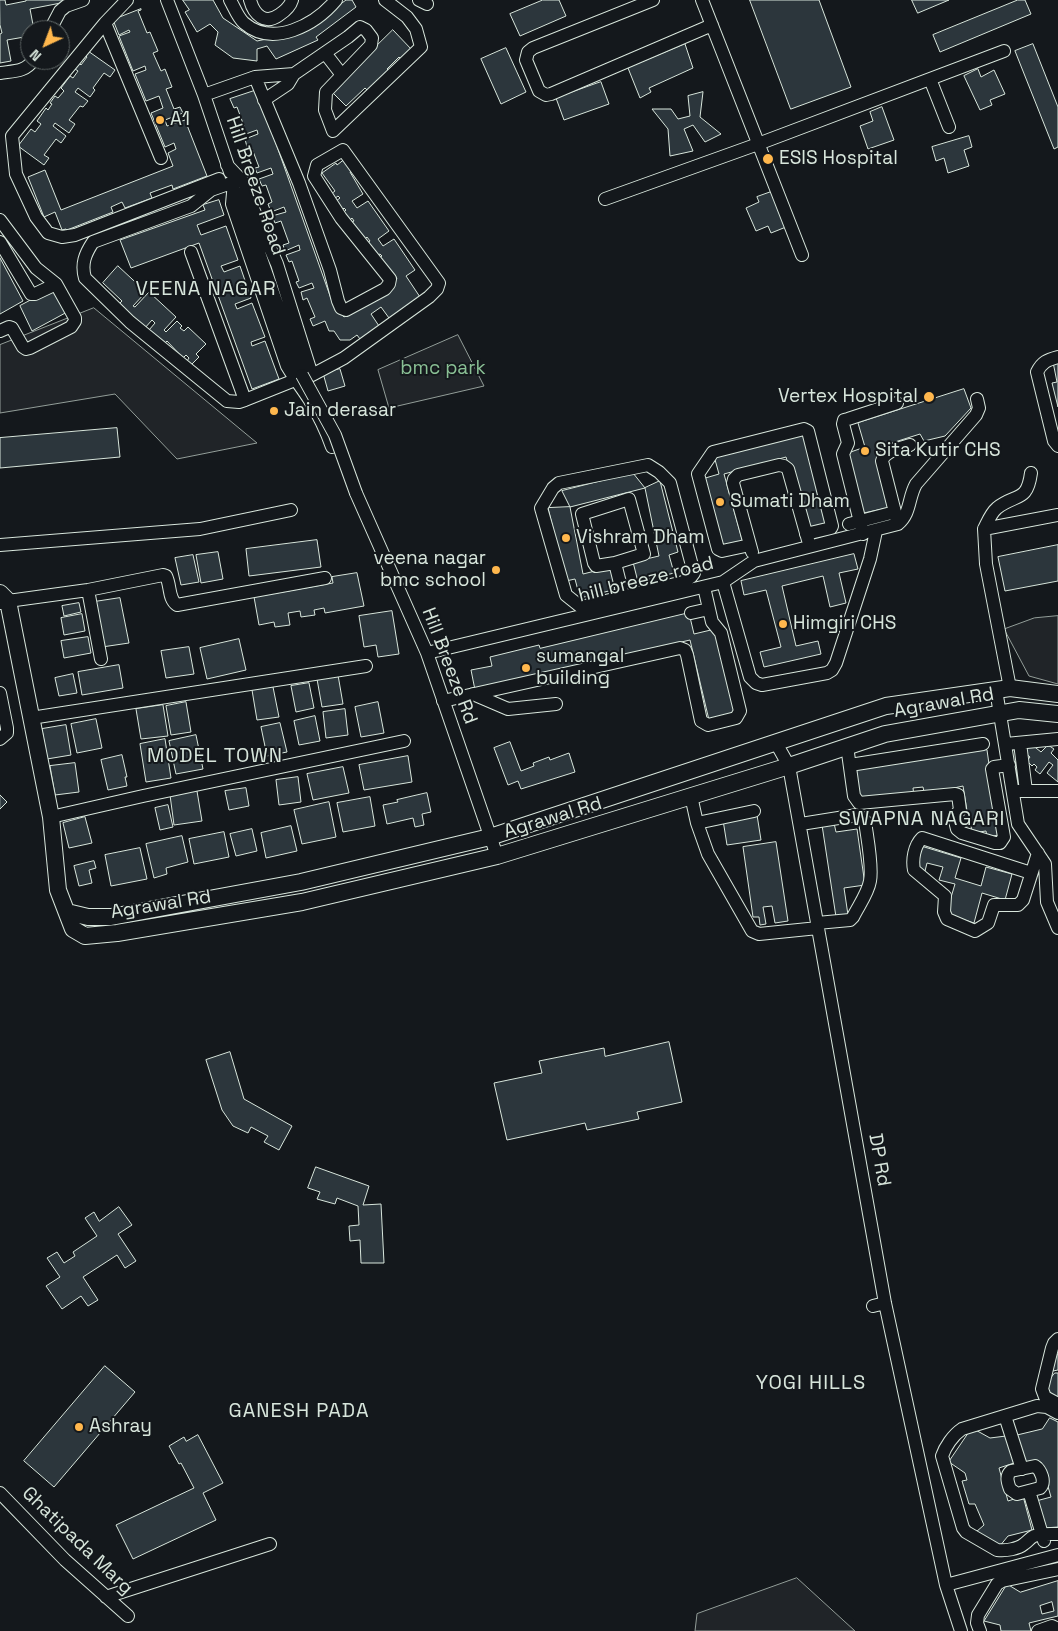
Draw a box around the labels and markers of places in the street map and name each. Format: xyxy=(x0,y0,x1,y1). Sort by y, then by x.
place label: A1 xyxy=(170,109,190,131)
marker: A1 xyxy=(154,114,166,126)
place label: ESIS Hospital xyxy=(779,148,898,170)
marker: ESIS Hospital xyxy=(761,152,775,166)
place label: Vertex Hospital xyxy=(778,386,918,408)
marker: Vertex Hospital xyxy=(922,390,936,404)
place label: Jain derasar xyxy=(284,400,396,422)
marker: Jain derasar xyxy=(268,405,280,417)
place label: Sita Kutir CHS xyxy=(875,440,1001,462)
marker: Sita Kutir CHS xyxy=(859,445,871,457)
place label: Sumati Dham xyxy=(730,491,850,513)
marker: Sumati Dham xyxy=(714,496,726,508)
place label: Vishram Dham xyxy=(576,527,705,549)
marker: Vishram Dham xyxy=(560,532,572,544)
place label: veena nagar bmc school xyxy=(374,548,486,592)
marker: veena nagar bmc school xyxy=(490,564,502,576)
place label: Himgiri CHS xyxy=(793,613,896,635)
marker: Himgiri CHS xyxy=(777,618,789,630)
place label: sumangal building xyxy=(536,646,624,690)
marker: sumangal building xyxy=(520,662,532,674)
place label: Ashray xyxy=(89,1416,152,1438)
marker: Ashray xyxy=(73,1421,85,1433)

